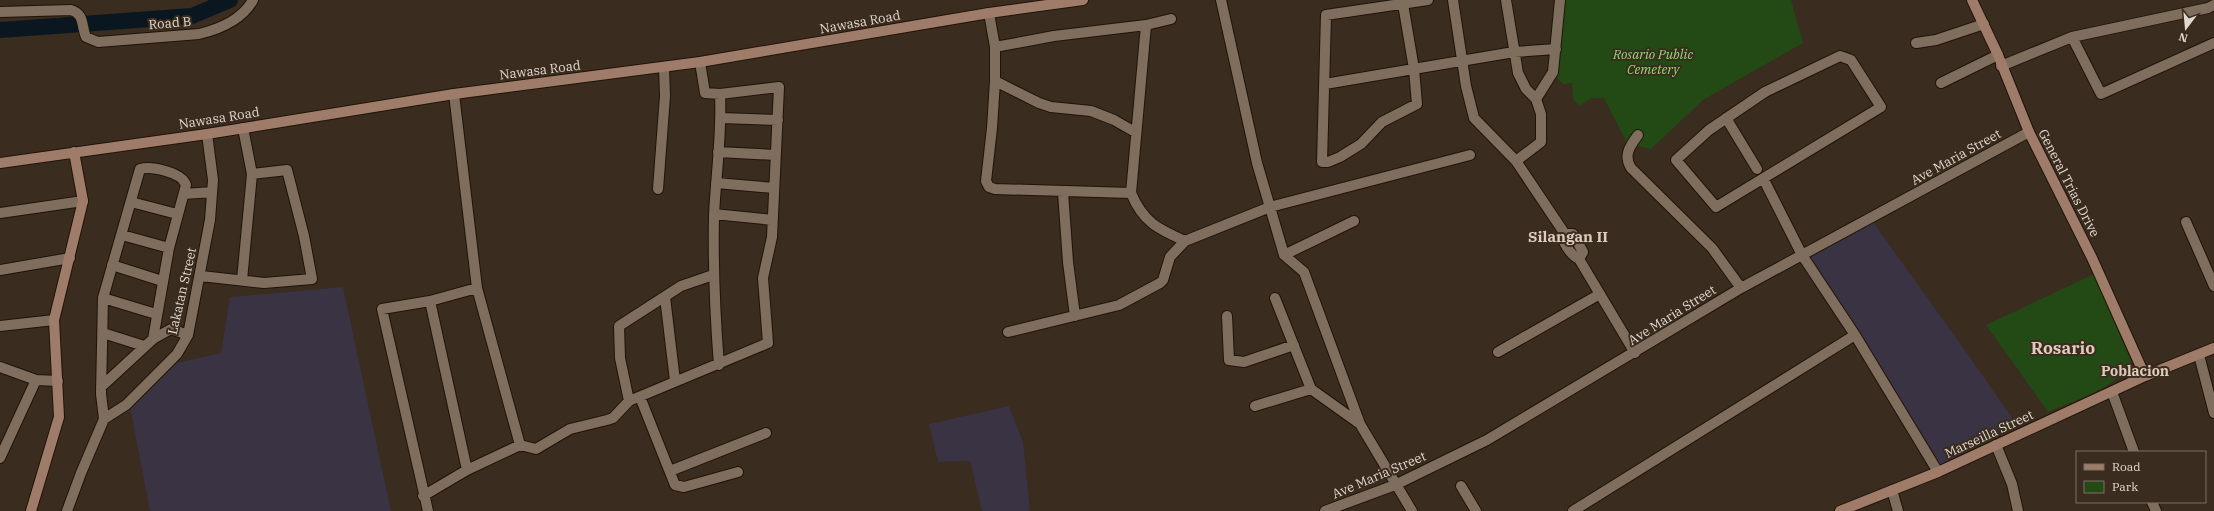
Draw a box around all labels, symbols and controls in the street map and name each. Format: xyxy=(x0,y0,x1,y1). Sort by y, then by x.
street label: Nawasa Road xyxy=(818,7,902,37)
north arrow xyxy=(2166,8,2206,48)
street label: Road B xyxy=(148,13,192,33)
text: N xyxy=(2177,30,2189,46)
park label: Rosario Public Cemetery xyxy=(1612,46,1693,78)
street label: Nawasa Road xyxy=(498,57,582,83)
street label: Nawasa Road xyxy=(177,103,261,133)
street label: Ave Maria Street xyxy=(1908,125,2004,189)
street label: General Trias Drive xyxy=(2034,126,2104,240)
district label: Silangan II xyxy=(1528,227,1608,246)
street label: Lakatan Street xyxy=(164,245,200,336)
street label: Ave Maria Street xyxy=(1625,281,1719,349)
district label: Rosario xyxy=(2031,337,2095,359)
district label: Poblacion xyxy=(2101,362,2169,380)
street label: Marseilla Street xyxy=(1942,406,2036,462)
street label: Ave Maria Street xyxy=(1330,447,1429,502)
legend xyxy=(2076,451,2206,503)
text: Road xyxy=(2112,459,2141,474)
text: Park xyxy=(2112,479,2138,494)

